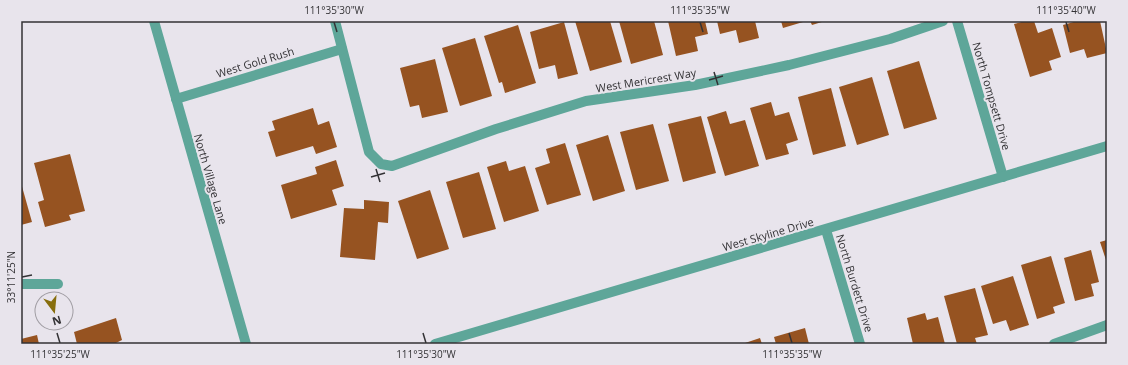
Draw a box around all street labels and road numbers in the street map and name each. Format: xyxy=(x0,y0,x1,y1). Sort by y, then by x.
street label: North Tompsett Drive xyxy=(969,40,1015,152)
street label: West Gold Rush xyxy=(214,43,296,81)
street label: West Mericrest Way xyxy=(595,65,698,95)
street label: North Village Lane xyxy=(191,132,231,226)
street label: West Skyline Drive xyxy=(721,214,815,254)
street label: North Burdett Drive xyxy=(833,232,877,334)

